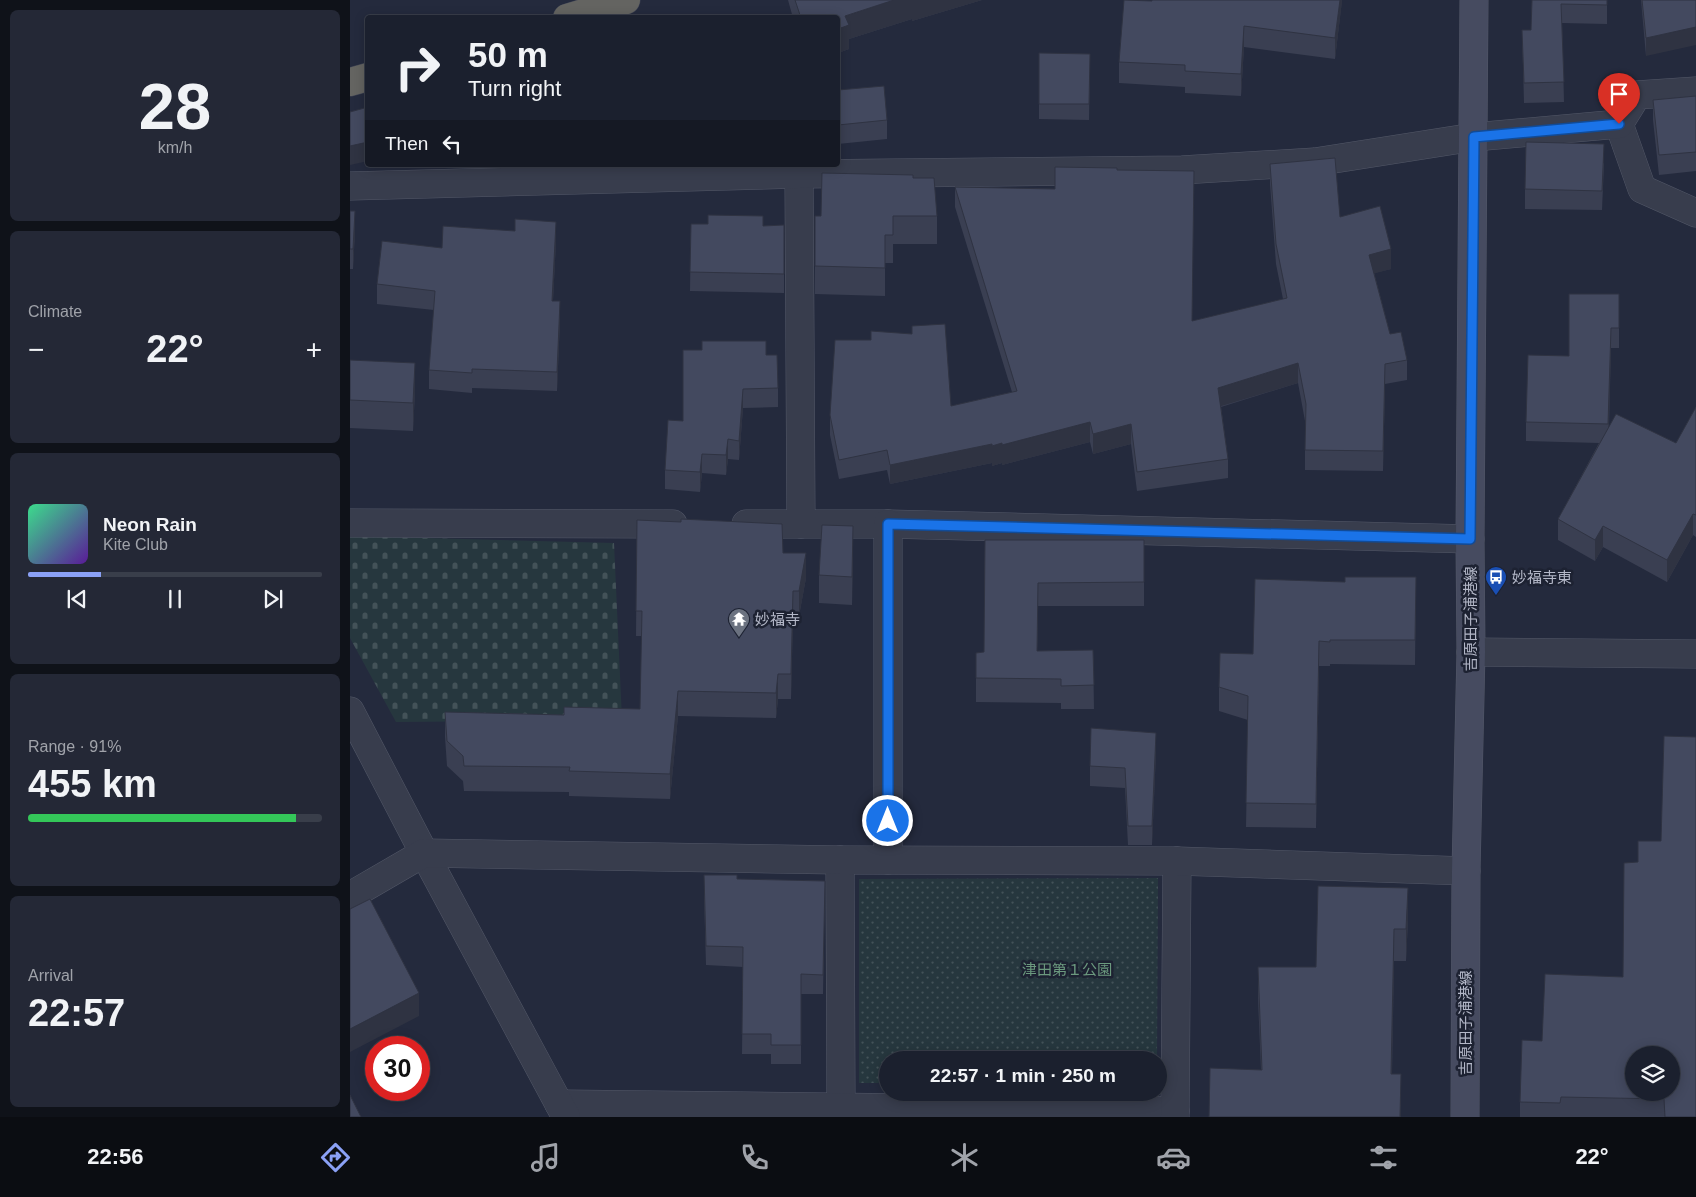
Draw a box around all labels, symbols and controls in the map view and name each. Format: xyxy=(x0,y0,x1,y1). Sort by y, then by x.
icon: right xyxy=(385,35,450,100)
text: 50 m xyxy=(468,35,548,74)
text: 28 xyxy=(139,70,211,143)
pin xyxy=(1598,73,1640,124)
text: Turn right xyxy=(468,76,561,101)
icon: arrive xyxy=(1605,80,1633,108)
icon: left xyxy=(438,130,466,158)
text: Then xyxy=(385,133,428,154)
text: km/h xyxy=(158,139,192,156)
text: Climate xyxy=(28,303,82,320)
text: 22° xyxy=(146,328,204,370)
text: − xyxy=(28,334,44,365)
text: + xyxy=(306,334,322,365)
text: Neon Rain xyxy=(103,514,197,535)
text: Kite Club xyxy=(103,536,168,553)
bus stop icon: 妙福寺東 xyxy=(1484,565,1508,596)
street label: 吉原田子浦港線 xyxy=(1462,566,1479,672)
place label: 妙福寺東 xyxy=(1512,569,1572,586)
icon: previous xyxy=(63,585,91,613)
icon: pause xyxy=(161,585,189,613)
icon: next xyxy=(259,585,287,613)
temple icon: 妙福寺 xyxy=(727,607,751,638)
place label: 妙福寺 xyxy=(755,611,800,628)
text: Range · 91% xyxy=(28,738,121,755)
text: 455 km xyxy=(28,763,157,805)
position arrow xyxy=(861,794,913,846)
park label: 津田第１公園 xyxy=(1022,961,1112,978)
text: Arrival xyxy=(28,967,73,984)
street label: 吉原田子浦港線 xyxy=(1457,970,1474,1076)
text: 22:57 xyxy=(28,992,125,1034)
speed limit sign: 30 xyxy=(365,1036,430,1101)
map controls xyxy=(1625,1046,1680,1101)
button: layers xyxy=(1625,1046,1680,1101)
text: 22:57 · 1 min · 250 m xyxy=(930,1065,1116,1086)
icon: directions xyxy=(318,1140,353,1175)
icon: music xyxy=(528,1140,563,1175)
icon: phone xyxy=(737,1140,772,1175)
icon: climate xyxy=(947,1140,982,1175)
icon: car xyxy=(1156,1140,1191,1175)
icon: filters xyxy=(1366,1140,1401,1175)
text: 22:56 xyxy=(87,1144,144,1169)
text: 22° xyxy=(1575,1144,1609,1169)

